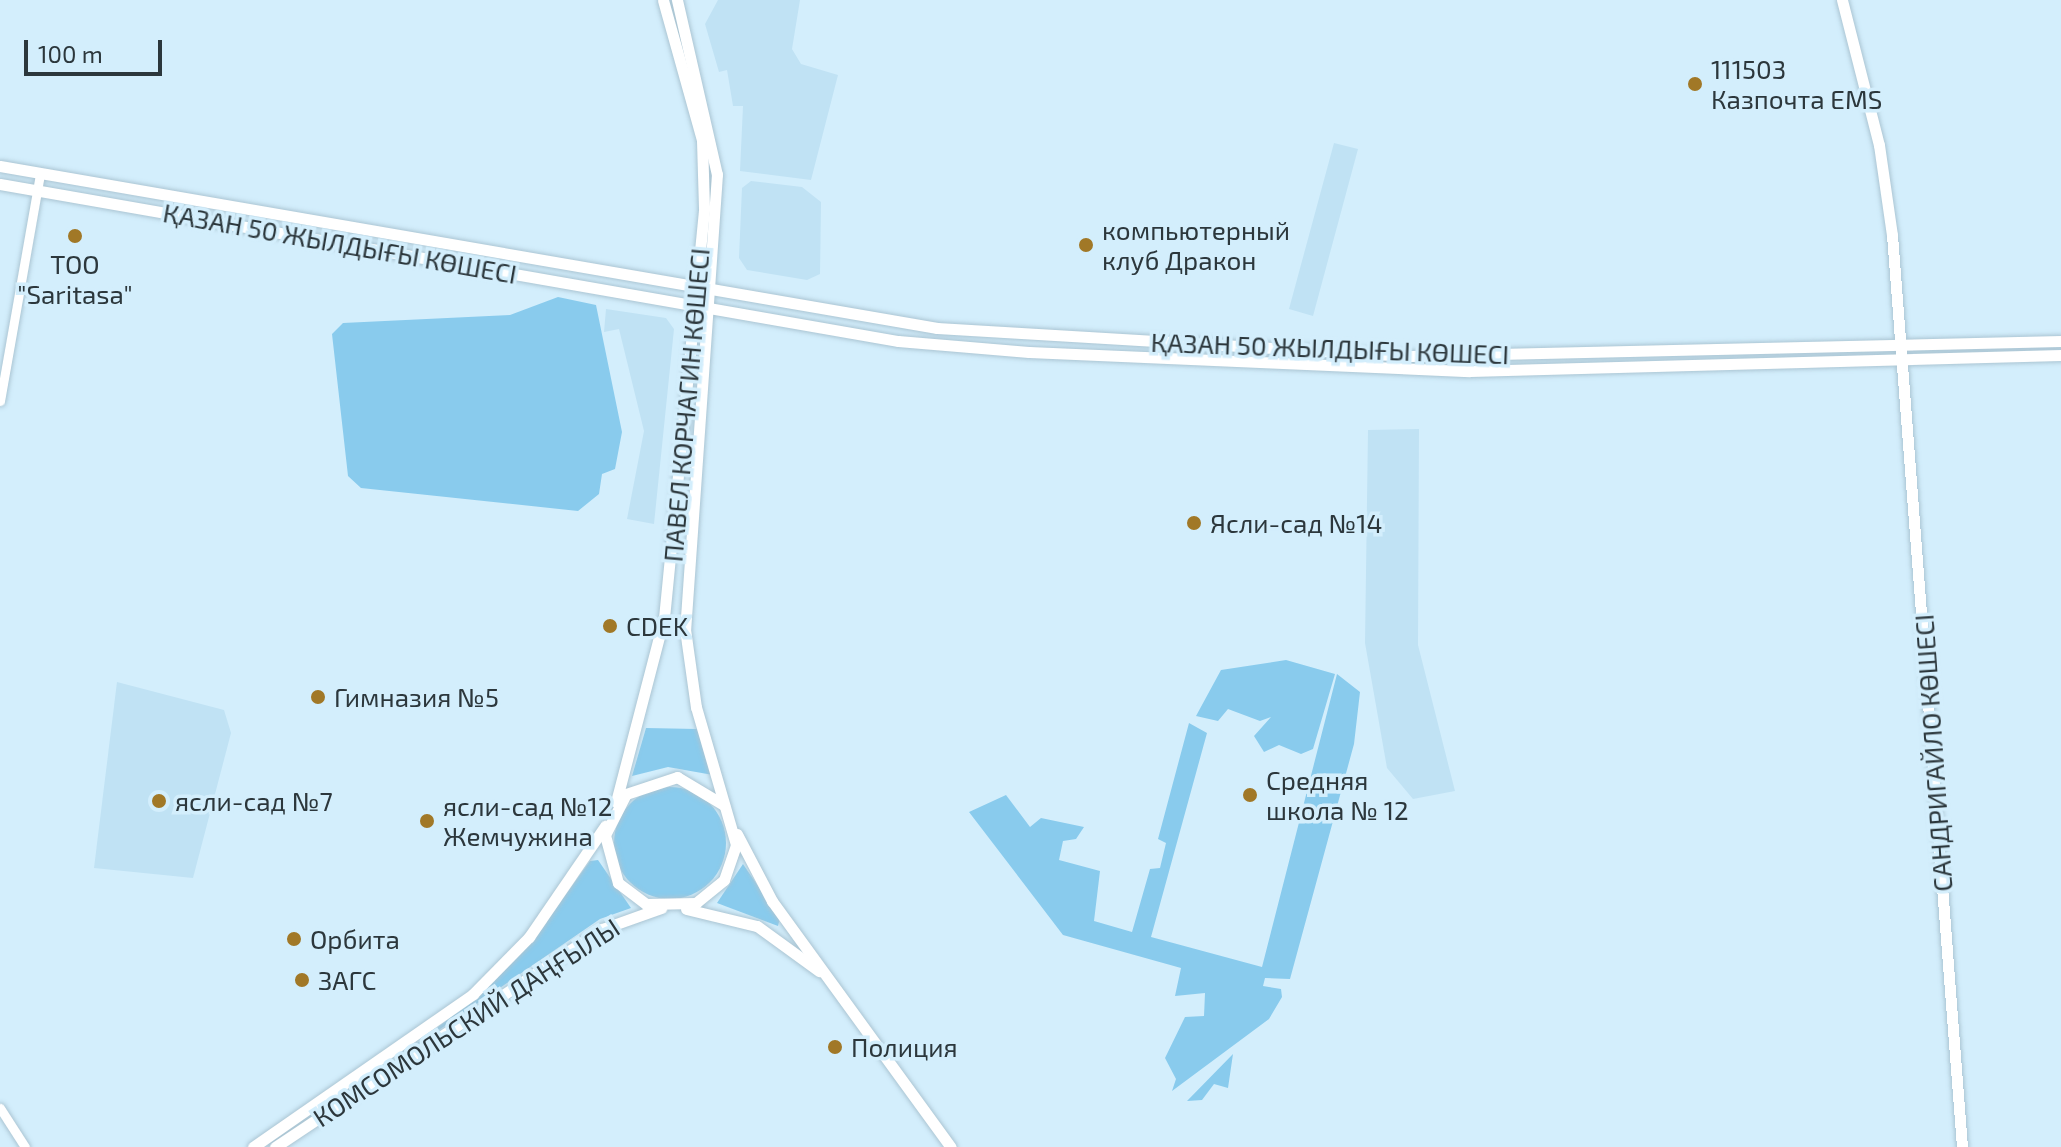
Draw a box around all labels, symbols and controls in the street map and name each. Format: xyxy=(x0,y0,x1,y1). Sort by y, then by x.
scale bar xyxy=(28,24,166,74)
text: 100 m xyxy=(38,39,103,68)
place label: 111503 Казпочта EMS xyxy=(1711,53,1882,114)
marker: 111503 Казпочта EMS xyxy=(1686,75,1704,93)
street label: ҚАЗАН 50 ЖЫЛДЫҒЫ КӨШЕСІ xyxy=(161,196,519,290)
place label: компьютерный клуб Дракон xyxy=(1102,214,1290,276)
marker: ТОО "Saritasa" xyxy=(66,227,84,245)
marker: компьютерный клуб Дракон xyxy=(1077,236,1095,254)
street label: ПАВЕЛ КОРЧАГИН КӨШЕСІ xyxy=(657,247,715,563)
place label: ТОО "Saritasa" xyxy=(17,248,133,310)
street label: ҚАЗАН 50 ЖЫЛДЫҒЫ КӨШЕСІ xyxy=(1150,326,1510,370)
place label: Ясли-сад №14 xyxy=(1210,507,1383,539)
marker: Ясли-сад №14 xyxy=(1185,514,1203,532)
place label: CDEK xyxy=(626,610,688,642)
street label: САНДРИГАЙЛО КӨШЕСІ xyxy=(1908,613,1958,893)
marker: CDEK xyxy=(601,617,619,635)
place label: Гимназия №5 xyxy=(334,681,499,713)
marker: Гимназия №5 xyxy=(309,688,327,706)
place label: Средняя школа № 12 xyxy=(1266,764,1409,826)
place label: ясли-сад №7 xyxy=(175,785,333,817)
marker: Средняя школа № 12 xyxy=(1241,786,1259,804)
place label: ясли-сад №12 Жемчужина xyxy=(443,790,612,852)
marker: ясли-сад №7 xyxy=(150,792,168,810)
marker: ясли-сад №12 Жемчужина xyxy=(418,812,436,830)
street label: КОМСОМОЛЬСКИЙ ДАҢҒЫЛЫ xyxy=(307,911,625,1133)
place label: Орбита xyxy=(310,923,400,955)
marker: Орбита xyxy=(285,930,303,948)
place label: ЗАГС xyxy=(318,964,376,996)
marker: ЗАГС xyxy=(293,971,311,989)
place label: Полиция xyxy=(851,1031,958,1063)
marker: Полиция xyxy=(826,1038,844,1056)

